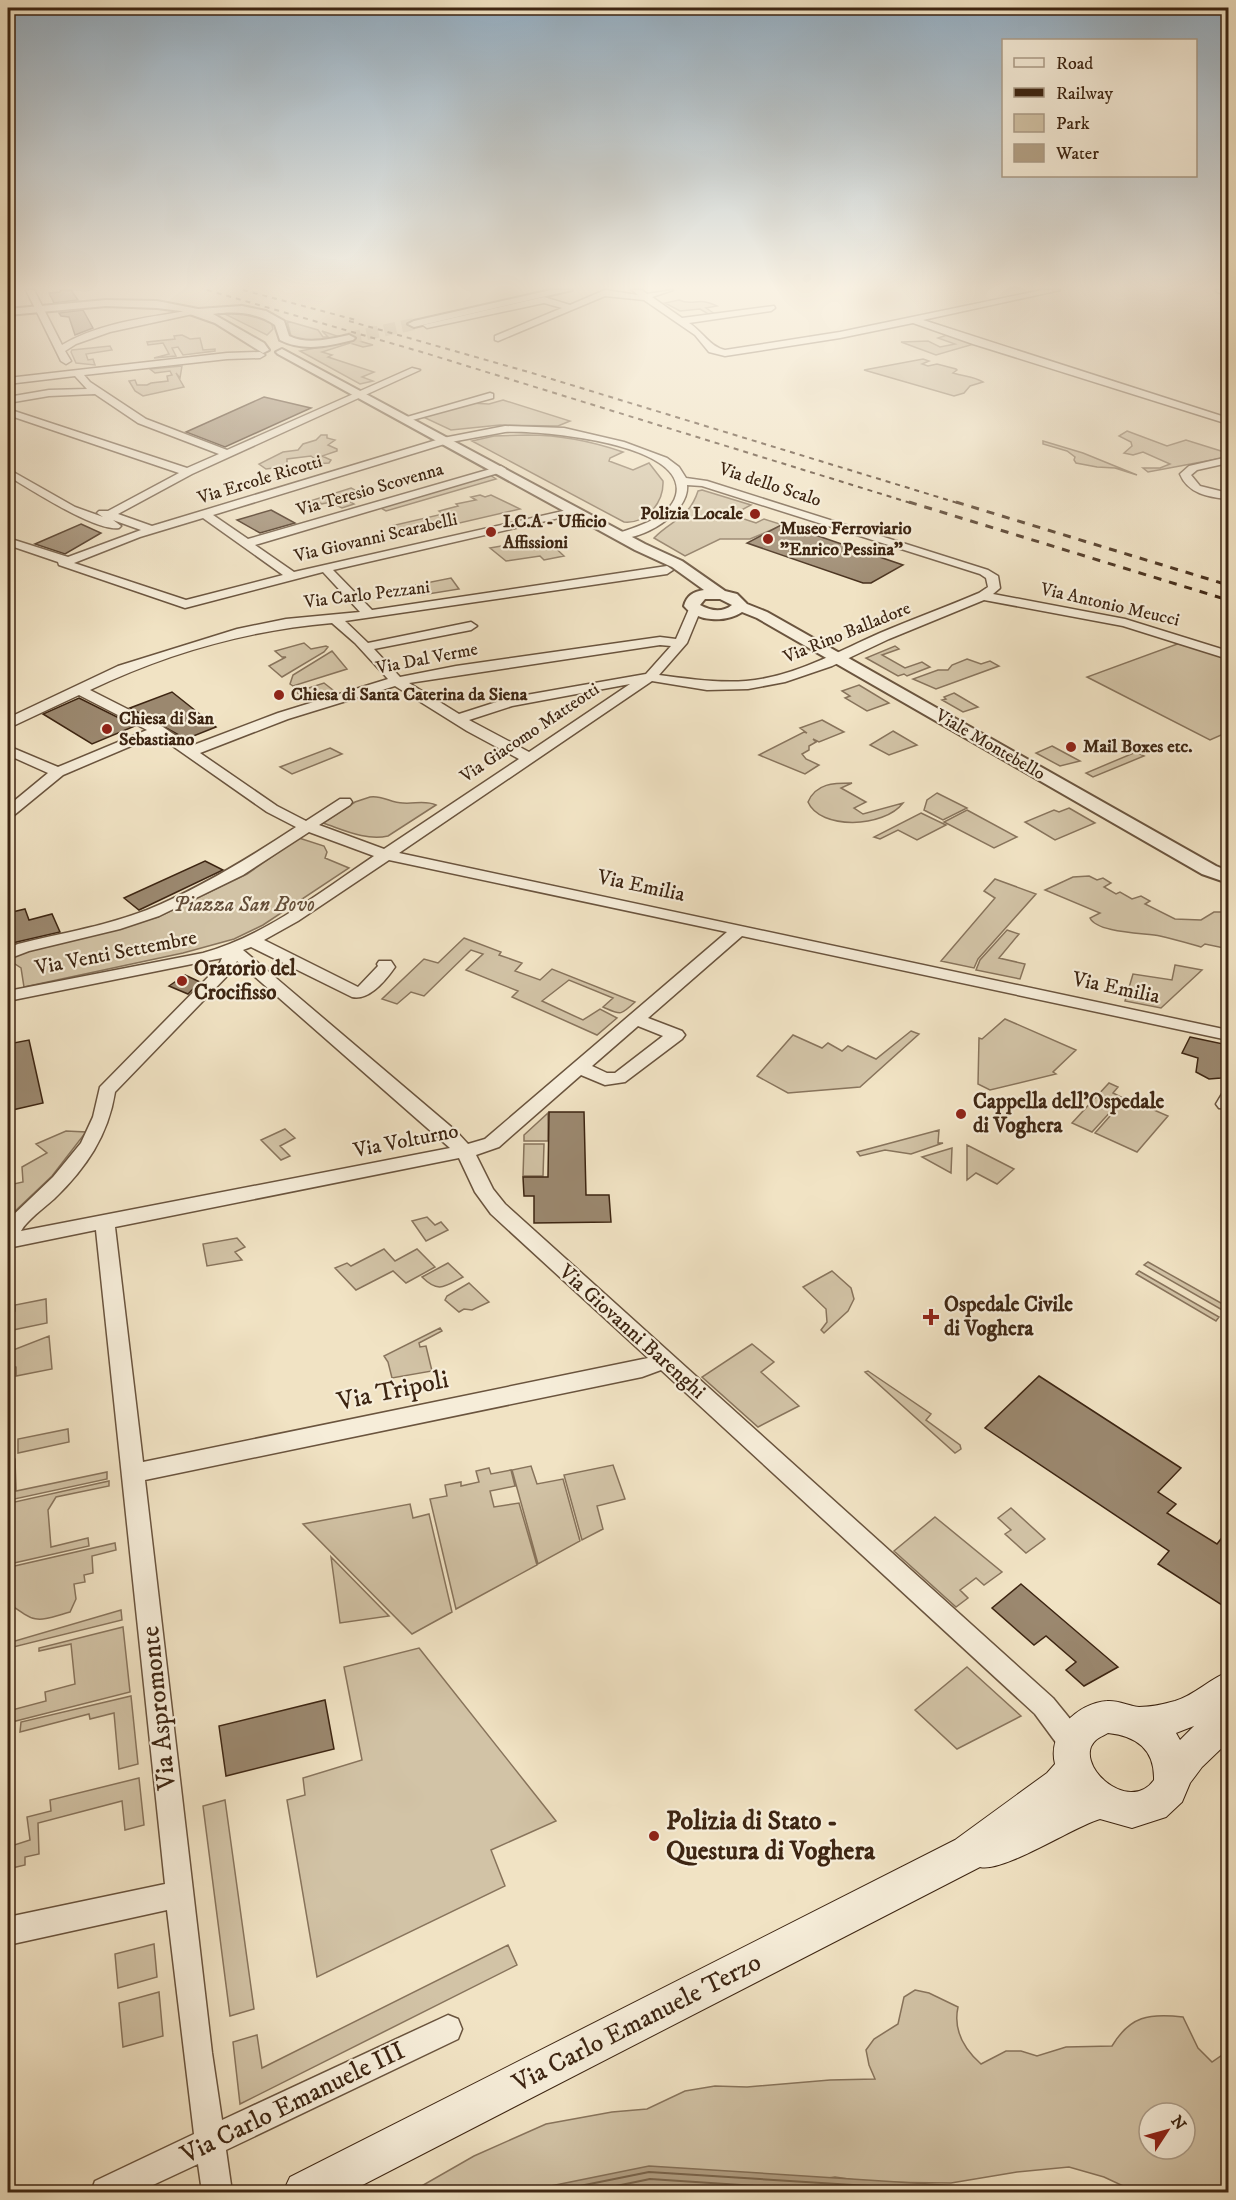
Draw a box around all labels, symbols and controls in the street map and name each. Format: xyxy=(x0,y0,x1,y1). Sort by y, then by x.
legend xyxy=(1002,39,1197,177)
text: Road xyxy=(1056,53,1093,75)
text: Railway xyxy=(1056,83,1114,105)
text: Park xyxy=(1056,113,1090,135)
text: Water xyxy=(1055,143,1099,165)
street label: Via Ercole Ricotti xyxy=(194,451,325,510)
street label: Via Teresio Scovenna xyxy=(293,458,446,522)
street label: Via dello Scalo xyxy=(715,458,824,512)
place label: Polizia Locale xyxy=(640,503,744,525)
marker: Polizia Locale xyxy=(748,507,762,521)
street label: Via Giovanni Scarabelli xyxy=(291,509,460,568)
place label: I.C.A - Ufficio Affissioni xyxy=(502,511,607,554)
place label: Museo Ferroviario "Enrico Pessina" xyxy=(780,518,912,561)
marker: I.C.A - Ufficio Affissioni xyxy=(484,525,498,539)
marker: Museo Ferroviario "Enrico Pessina" xyxy=(761,532,775,546)
street label: Via Carlo Pezzani xyxy=(302,576,431,614)
street label: Via Antonio Meucci xyxy=(1037,578,1182,632)
street label: Via Rino Balladore xyxy=(779,597,914,669)
street label: Via Dal Verme xyxy=(373,638,480,680)
street label: Via Giacomo Matteotti xyxy=(456,678,604,788)
place label: Chiesa di Santa Caterina da Siena xyxy=(291,684,528,706)
marker: Chiesa di Santa Caterina da Siena xyxy=(272,688,286,702)
street label: Viale Montebello xyxy=(930,704,1049,785)
place label: Chiesa di San Sebastiano xyxy=(119,708,215,751)
marker: Chiesa di San Sebastiano xyxy=(100,722,114,736)
place label: Mail Boxes etc. xyxy=(1083,736,1192,758)
marker: Mail Boxes etc. xyxy=(1064,740,1078,754)
street label: Via Emilia xyxy=(594,864,687,908)
park label: Piazza San Bovo xyxy=(173,892,315,918)
street label: Via Venti Settembre xyxy=(32,925,199,982)
place label: Oratorio del Crocifisso xyxy=(194,956,297,1006)
street label: Via Emilia xyxy=(1069,966,1162,1010)
marker: Oratorio del Crocifisso xyxy=(175,974,189,988)
place label: Cappella dell'Ospedale di Voghera xyxy=(973,1089,1165,1139)
marker: Cappella dell'Ospedale di Voghera xyxy=(954,1107,968,1121)
street label: Via Volturno xyxy=(350,1118,461,1164)
street label: Via Giovanni Barenghi xyxy=(552,1259,711,1405)
place label: Ospedale Civile di Voghera xyxy=(944,1292,1073,1342)
marker: Ospedale Civile di Voghera xyxy=(922,1308,940,1326)
street label: Via Tripoli xyxy=(333,1363,452,1419)
street label: Via Aspromonte xyxy=(134,1624,184,1793)
place label: Polizia di Stato - Questura di Voghera xyxy=(666,1805,876,1868)
marker: Polizia di Stato - Questura di Voghera xyxy=(647,1829,661,1843)
street label: Via Carlo Emanuele Terzo xyxy=(506,1946,767,2100)
street label: Via Carlo Emanuele III xyxy=(175,2034,411,2172)
north arrow xyxy=(1137,2101,1197,2161)
text: N xyxy=(1166,2112,1190,2134)

